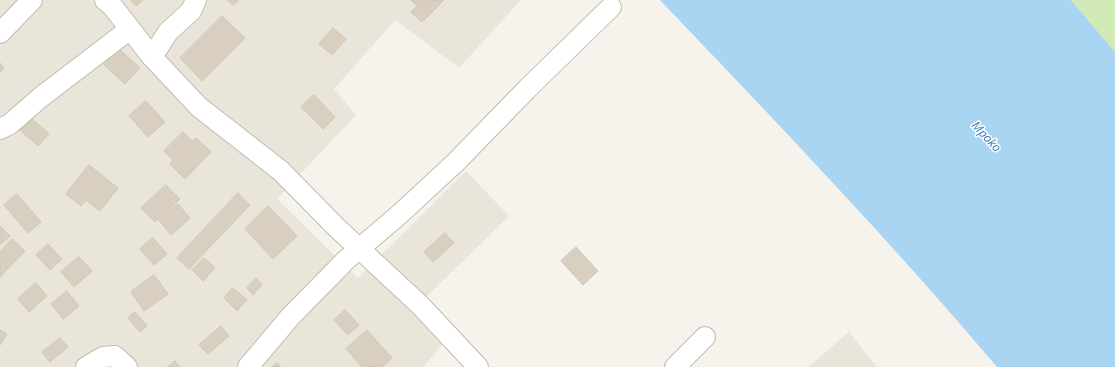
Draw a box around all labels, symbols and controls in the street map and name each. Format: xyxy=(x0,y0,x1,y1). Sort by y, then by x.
water label: Mpoko xyxy=(968,119,1004,155)

